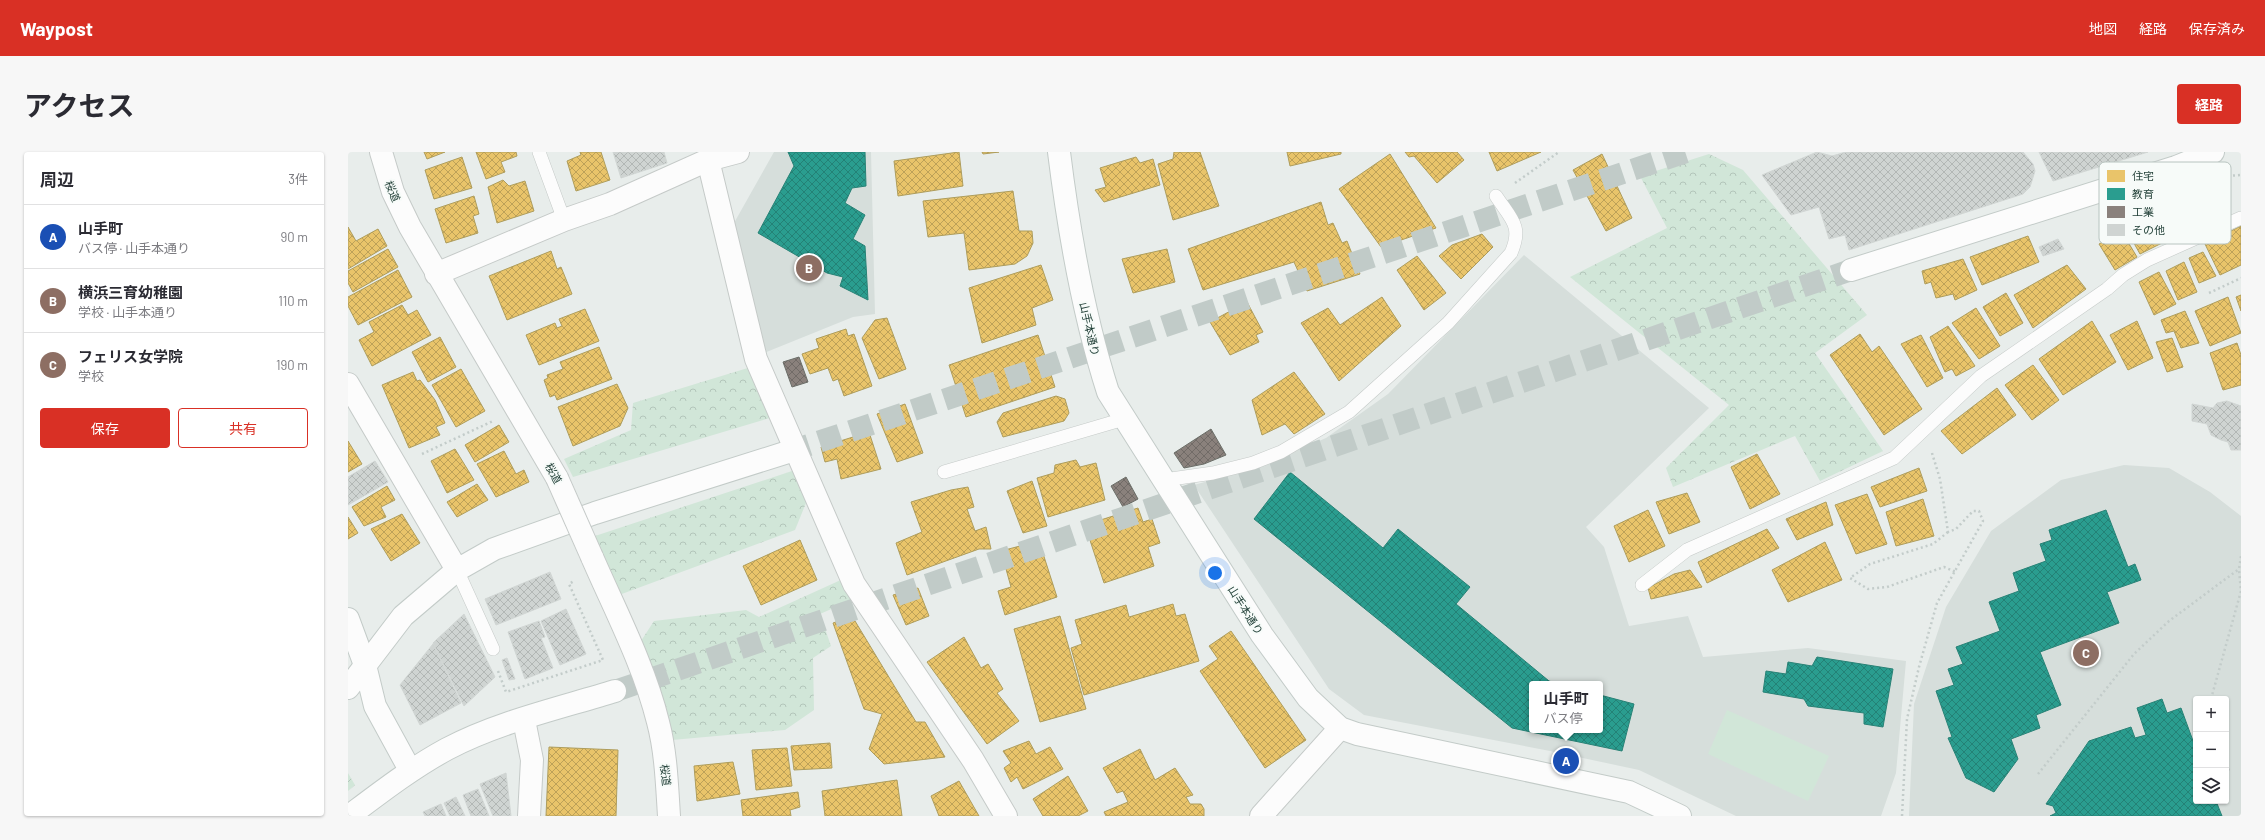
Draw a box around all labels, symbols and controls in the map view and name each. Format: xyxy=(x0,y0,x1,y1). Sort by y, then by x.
text: Waypost xyxy=(20,17,93,40)
text: 地図 xyxy=(2089,20,2117,37)
text: 経路 xyxy=(2139,20,2167,37)
text: 保存済み xyxy=(2189,20,2245,37)
button: 経路 xyxy=(2177,84,2241,124)
text: アクセス xyxy=(24,88,135,122)
legend xyxy=(2099,162,2231,244)
text: 周辺 xyxy=(40,169,74,189)
text: 住宅 xyxy=(2132,169,2154,182)
text: 3件 xyxy=(288,171,308,187)
street label: 桜道 xyxy=(383,178,403,204)
text: 教育 xyxy=(2132,187,2154,200)
text: 工業 xyxy=(2132,205,2154,218)
text: 山手町 xyxy=(78,219,123,237)
text: その他 xyxy=(2132,223,2165,236)
text: A xyxy=(49,229,57,245)
text: 90 m xyxy=(281,229,308,245)
text: バス停 · 山手本通り xyxy=(78,240,190,256)
pin: B xyxy=(796,253,822,283)
text: 横浜三育幼稚園 xyxy=(78,283,183,301)
text: B xyxy=(49,293,57,309)
text: 110 m xyxy=(278,293,308,309)
street label: 山手本通り xyxy=(1077,301,1103,357)
text: 学校 · 山手本通り xyxy=(78,304,177,320)
text: フェリス女学院 xyxy=(78,347,183,365)
text: C xyxy=(49,357,57,373)
text: 190 m xyxy=(276,357,308,373)
text: 学校 xyxy=(78,368,104,384)
button: 保存 xyxy=(40,408,170,448)
button: 共有 xyxy=(178,408,308,448)
street label: 桜道 xyxy=(543,460,565,486)
your location xyxy=(1205,563,1225,583)
street label: 山手本通り xyxy=(1226,583,1266,637)
pin: C xyxy=(2073,638,2099,668)
popup xyxy=(1529,681,1603,733)
text: 山手町 xyxy=(1543,689,1589,707)
map controls xyxy=(2193,696,2229,804)
button: + xyxy=(2193,696,2229,732)
text: バス停 xyxy=(1543,710,1583,726)
button: − xyxy=(2193,732,2229,768)
pin: A xyxy=(1553,746,1579,776)
street label: 桜道 xyxy=(658,763,674,787)
button: layers xyxy=(2193,768,2229,804)

